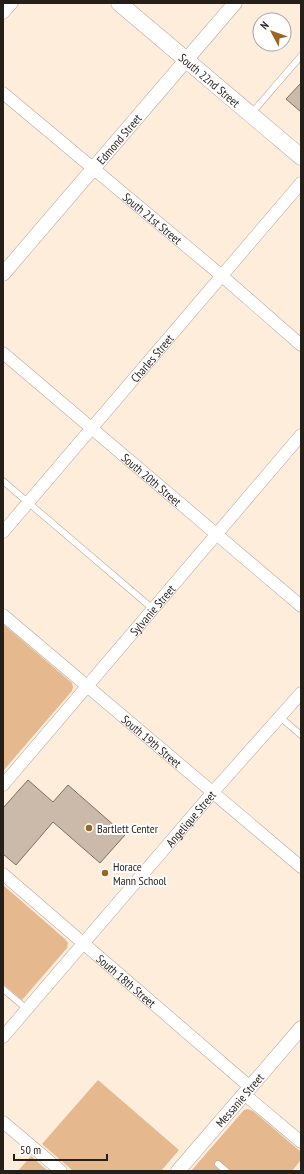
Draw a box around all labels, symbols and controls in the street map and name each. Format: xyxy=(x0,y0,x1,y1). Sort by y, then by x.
north arrow xyxy=(252,12,292,52)
text: N xyxy=(257,19,272,32)
street label: South 22nd Street xyxy=(176,50,244,110)
street label: Edmond Street xyxy=(93,110,145,167)
street label: South 21st Street xyxy=(120,189,186,247)
street label: Charles Street xyxy=(127,330,177,385)
street label: South 20th Street xyxy=(119,450,185,509)
street label: Sylvanie Street xyxy=(126,581,178,638)
street label: South 19th Street xyxy=(119,711,185,771)
street label: Angelique Street xyxy=(162,787,219,850)
place label: Bartlett Center xyxy=(97,821,159,836)
marker: Bartlett Center xyxy=(84,823,94,833)
place label: Horace Mann School xyxy=(113,859,167,888)
marker: Horace Mann School xyxy=(100,868,110,878)
street label: South 18th Street xyxy=(94,951,160,1011)
street label: Messanie Street xyxy=(212,1069,267,1130)
scale bar xyxy=(14,1136,107,1162)
text: 50 m xyxy=(20,1142,41,1157)

